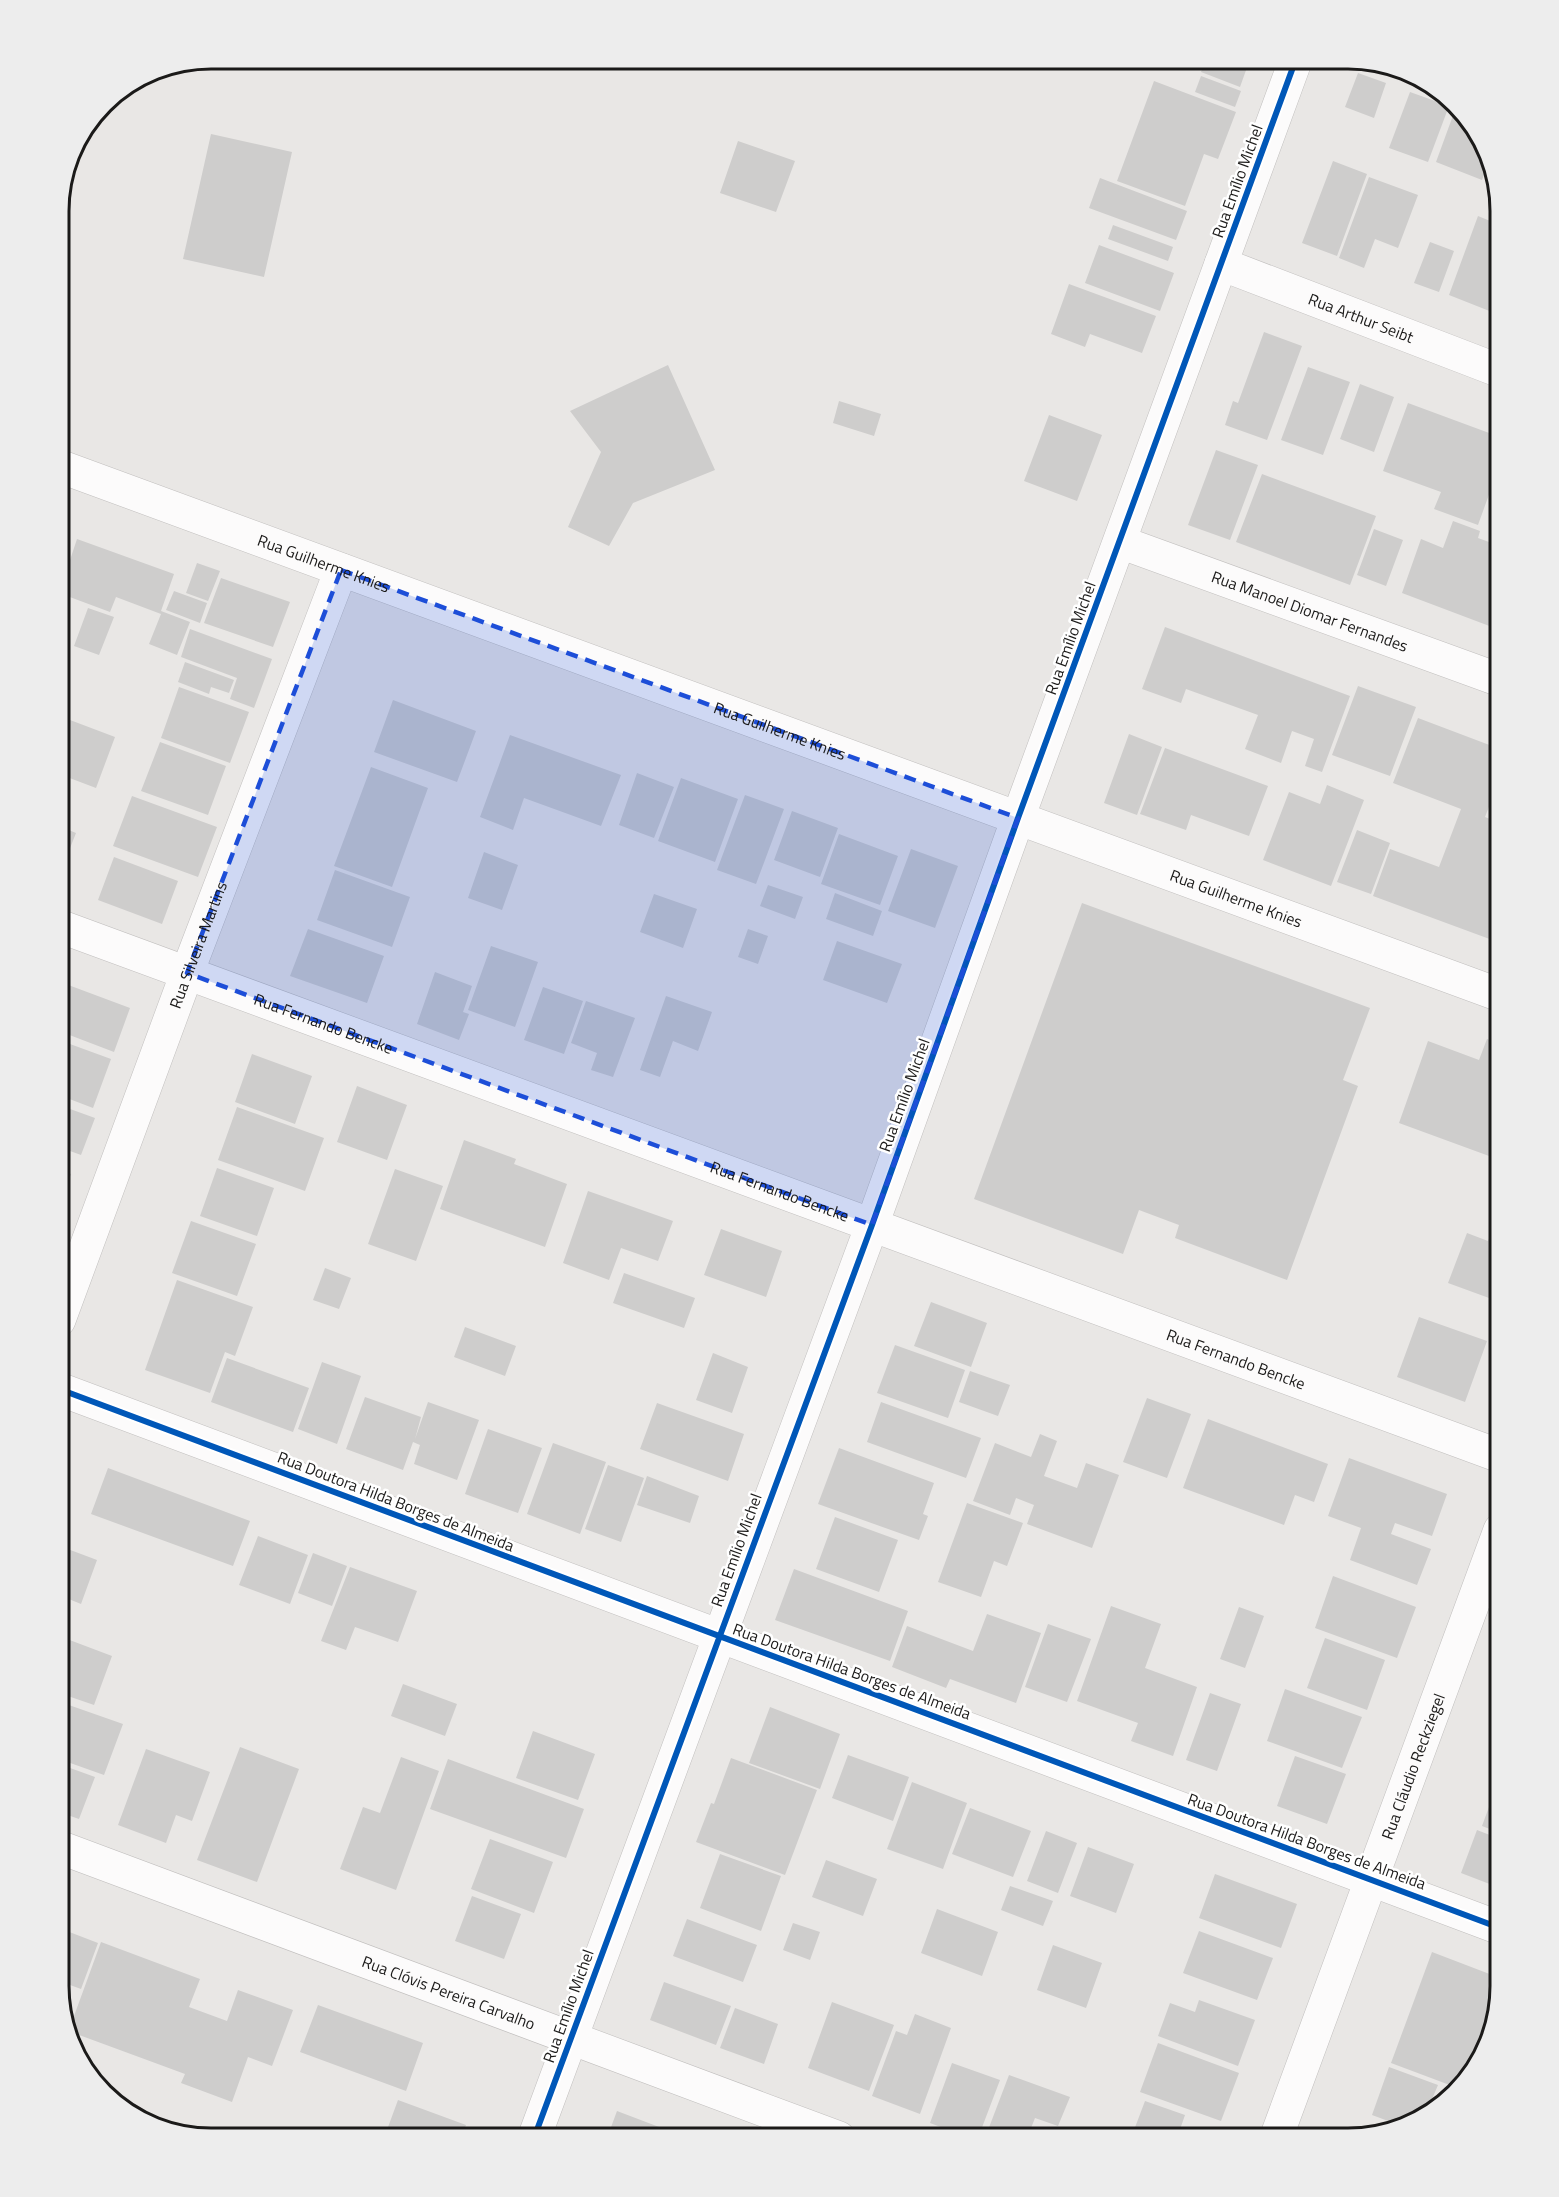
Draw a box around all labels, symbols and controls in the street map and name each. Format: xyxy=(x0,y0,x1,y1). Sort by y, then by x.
street label: Rua Emílio Michel xyxy=(1205,121,1269,241)
street label: Rua Arthur Seibt xyxy=(1305,287,1418,349)
street label: Rua Guilherme Knies xyxy=(254,528,393,598)
street label: Rua Manoel Diomar Fernandes xyxy=(1208,564,1412,658)
street label: Rua Emílio Michel xyxy=(1038,578,1102,698)
street label: Rua Guilherme Knies xyxy=(710,695,850,766)
street label: Rua Guilherme Knies xyxy=(1167,863,1306,933)
street label: Rua Silveira Martins xyxy=(163,878,233,1012)
street label: Rua Fernando Bencke xyxy=(251,987,397,1060)
street label: Rua Emílio Michel xyxy=(872,1035,936,1155)
street label: Rua Fernando Bencke xyxy=(707,1155,853,1228)
street label: Rua Fernando Bencke xyxy=(1163,1322,1309,1395)
street label: Rua Doutora Hilda Borges de Almeida xyxy=(274,1445,518,1557)
street label: Rua Emílio Michel xyxy=(704,1490,768,1610)
street label: Rua Doutora Hilda Borges de Almeida xyxy=(730,1617,974,1725)
street label: Rua Cláudio Reckziegel xyxy=(1375,1690,1451,1843)
street label: Rua Doutora Hilda Borges de Almeida xyxy=(1185,1787,1429,1895)
street label: Rua Emílio Michel xyxy=(536,1946,600,2066)
street label: Rua Clóvis Pereira Carvalho xyxy=(359,1949,539,2036)

